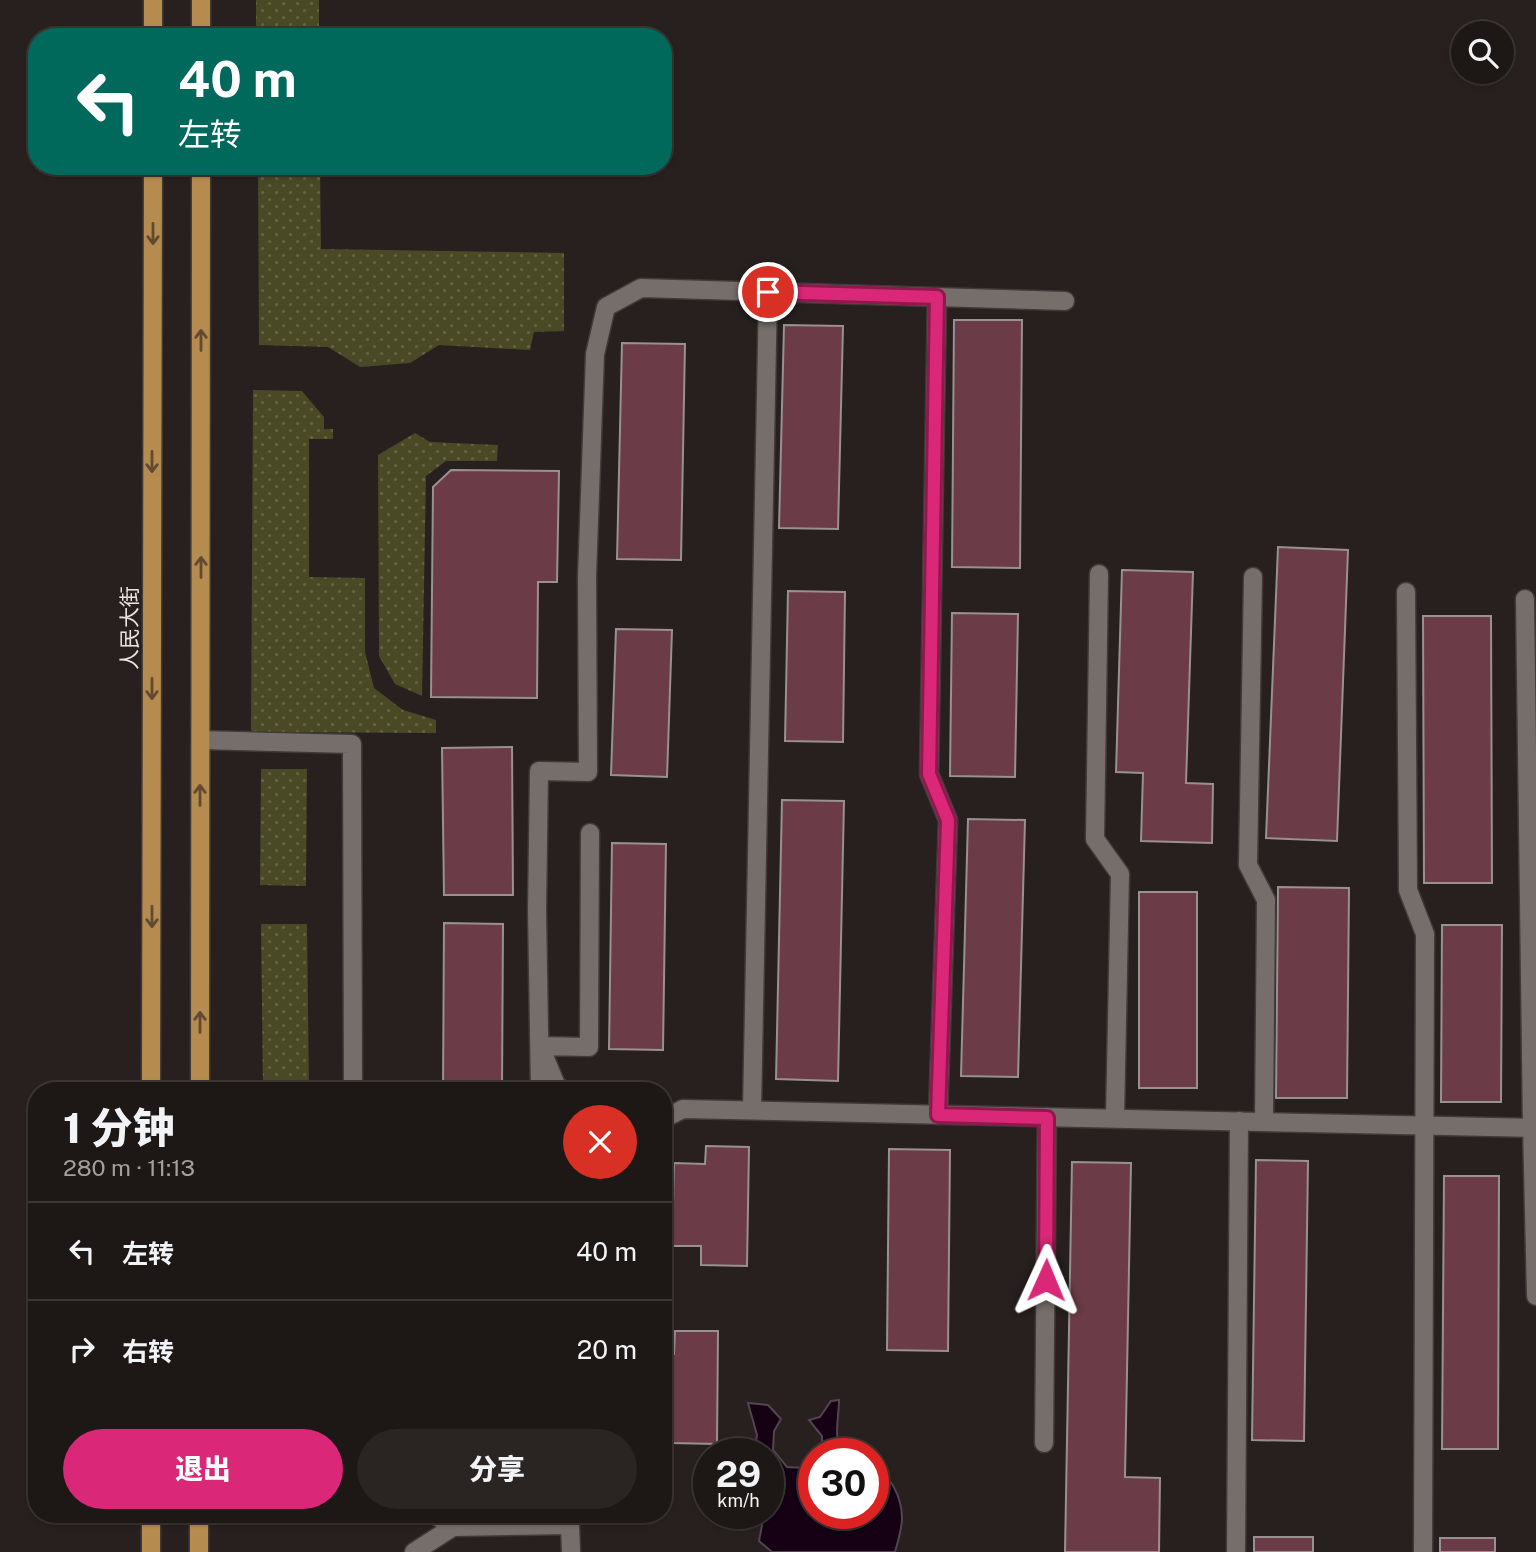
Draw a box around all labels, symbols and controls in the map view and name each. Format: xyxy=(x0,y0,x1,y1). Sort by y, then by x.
map controls xyxy=(1451,21,1514,84)
button: search xyxy=(1451,21,1514,84)
text: 40 m xyxy=(178,50,297,108)
icon: left xyxy=(63,56,154,147)
text: 左转 xyxy=(178,116,242,153)
one-way arrow xyxy=(146,223,160,246)
pin xyxy=(738,262,798,322)
icon: arrive xyxy=(749,273,787,311)
one-way arrow xyxy=(194,328,208,351)
one-way arrow xyxy=(145,450,159,473)
one-way arrow xyxy=(194,556,208,579)
street label: 人民大街 xyxy=(117,586,142,670)
one-way arrow xyxy=(145,678,159,701)
one-way arrow xyxy=(193,783,207,806)
one-way arrow xyxy=(145,905,159,928)
one-way arrow xyxy=(193,1011,207,1034)
text: 1 分钟 xyxy=(63,1103,175,1152)
button: close xyxy=(563,1105,637,1179)
text: 280 m · 11:13 xyxy=(63,1154,195,1181)
icon: left xyxy=(63,1232,101,1270)
text: 40 m xyxy=(576,1236,637,1267)
text: 左转 xyxy=(122,1238,174,1269)
position arrow xyxy=(1009,1243,1083,1317)
icon: right xyxy=(63,1330,101,1368)
text: 20 m xyxy=(577,1334,637,1365)
text: 右转 xyxy=(122,1336,174,1367)
button: 退出 xyxy=(63,1429,343,1509)
button: 分享 xyxy=(357,1429,637,1509)
speed limit sign: 30 xyxy=(798,1438,889,1529)
text: 29 xyxy=(716,1454,761,1495)
text: km/h xyxy=(717,1490,760,1511)

